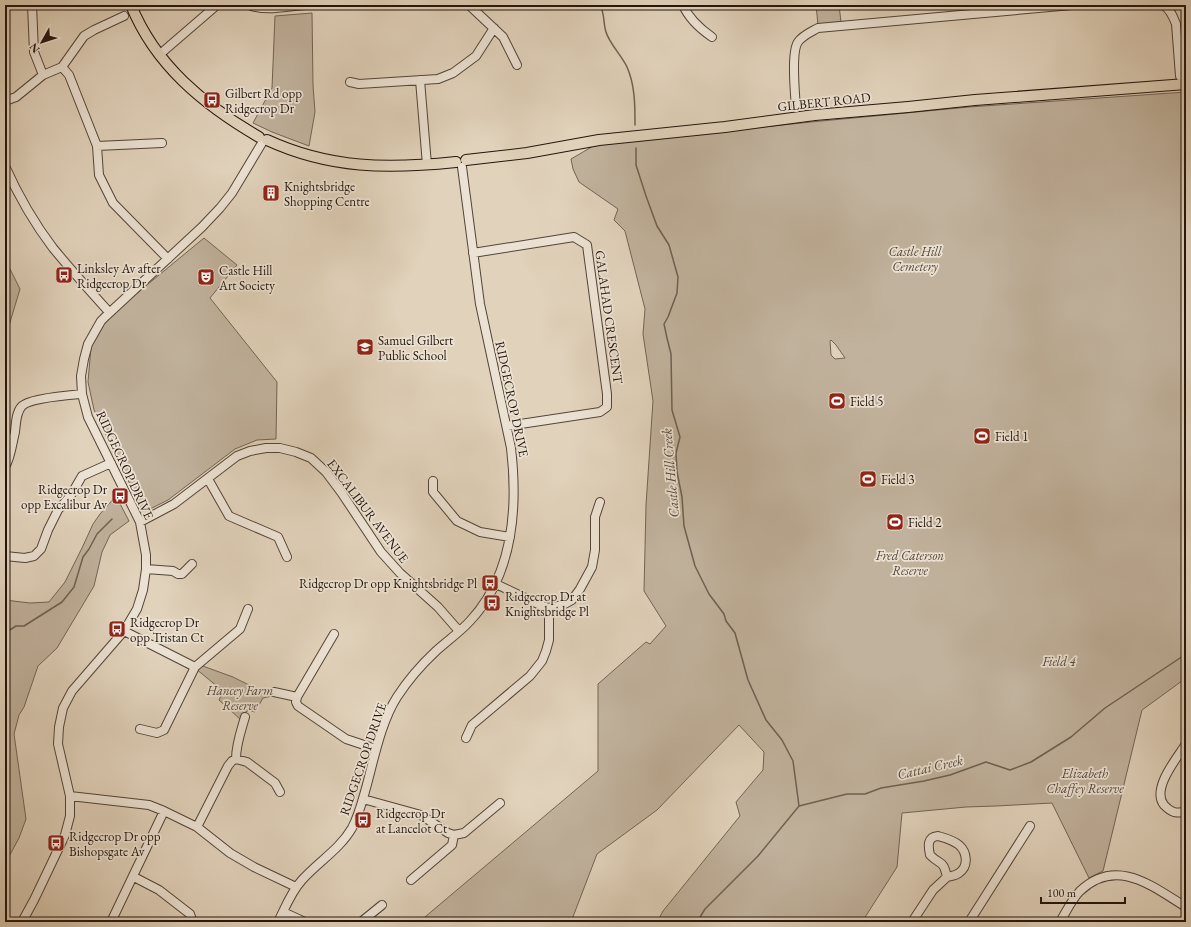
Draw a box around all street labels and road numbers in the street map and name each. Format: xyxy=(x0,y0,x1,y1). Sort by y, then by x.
street label: GILBERT ROAD xyxy=(777,89,871,115)
street label: GALAHAD CRESCENT xyxy=(591,249,627,385)
street label: RIDGECROP DRIVE xyxy=(491,339,533,459)
street label: RIDGECROP DRIVE xyxy=(92,408,158,522)
street label: EXCALIBUR AVENUE xyxy=(323,456,413,566)
street label: RIDGECROP DRIVE xyxy=(336,700,390,818)

